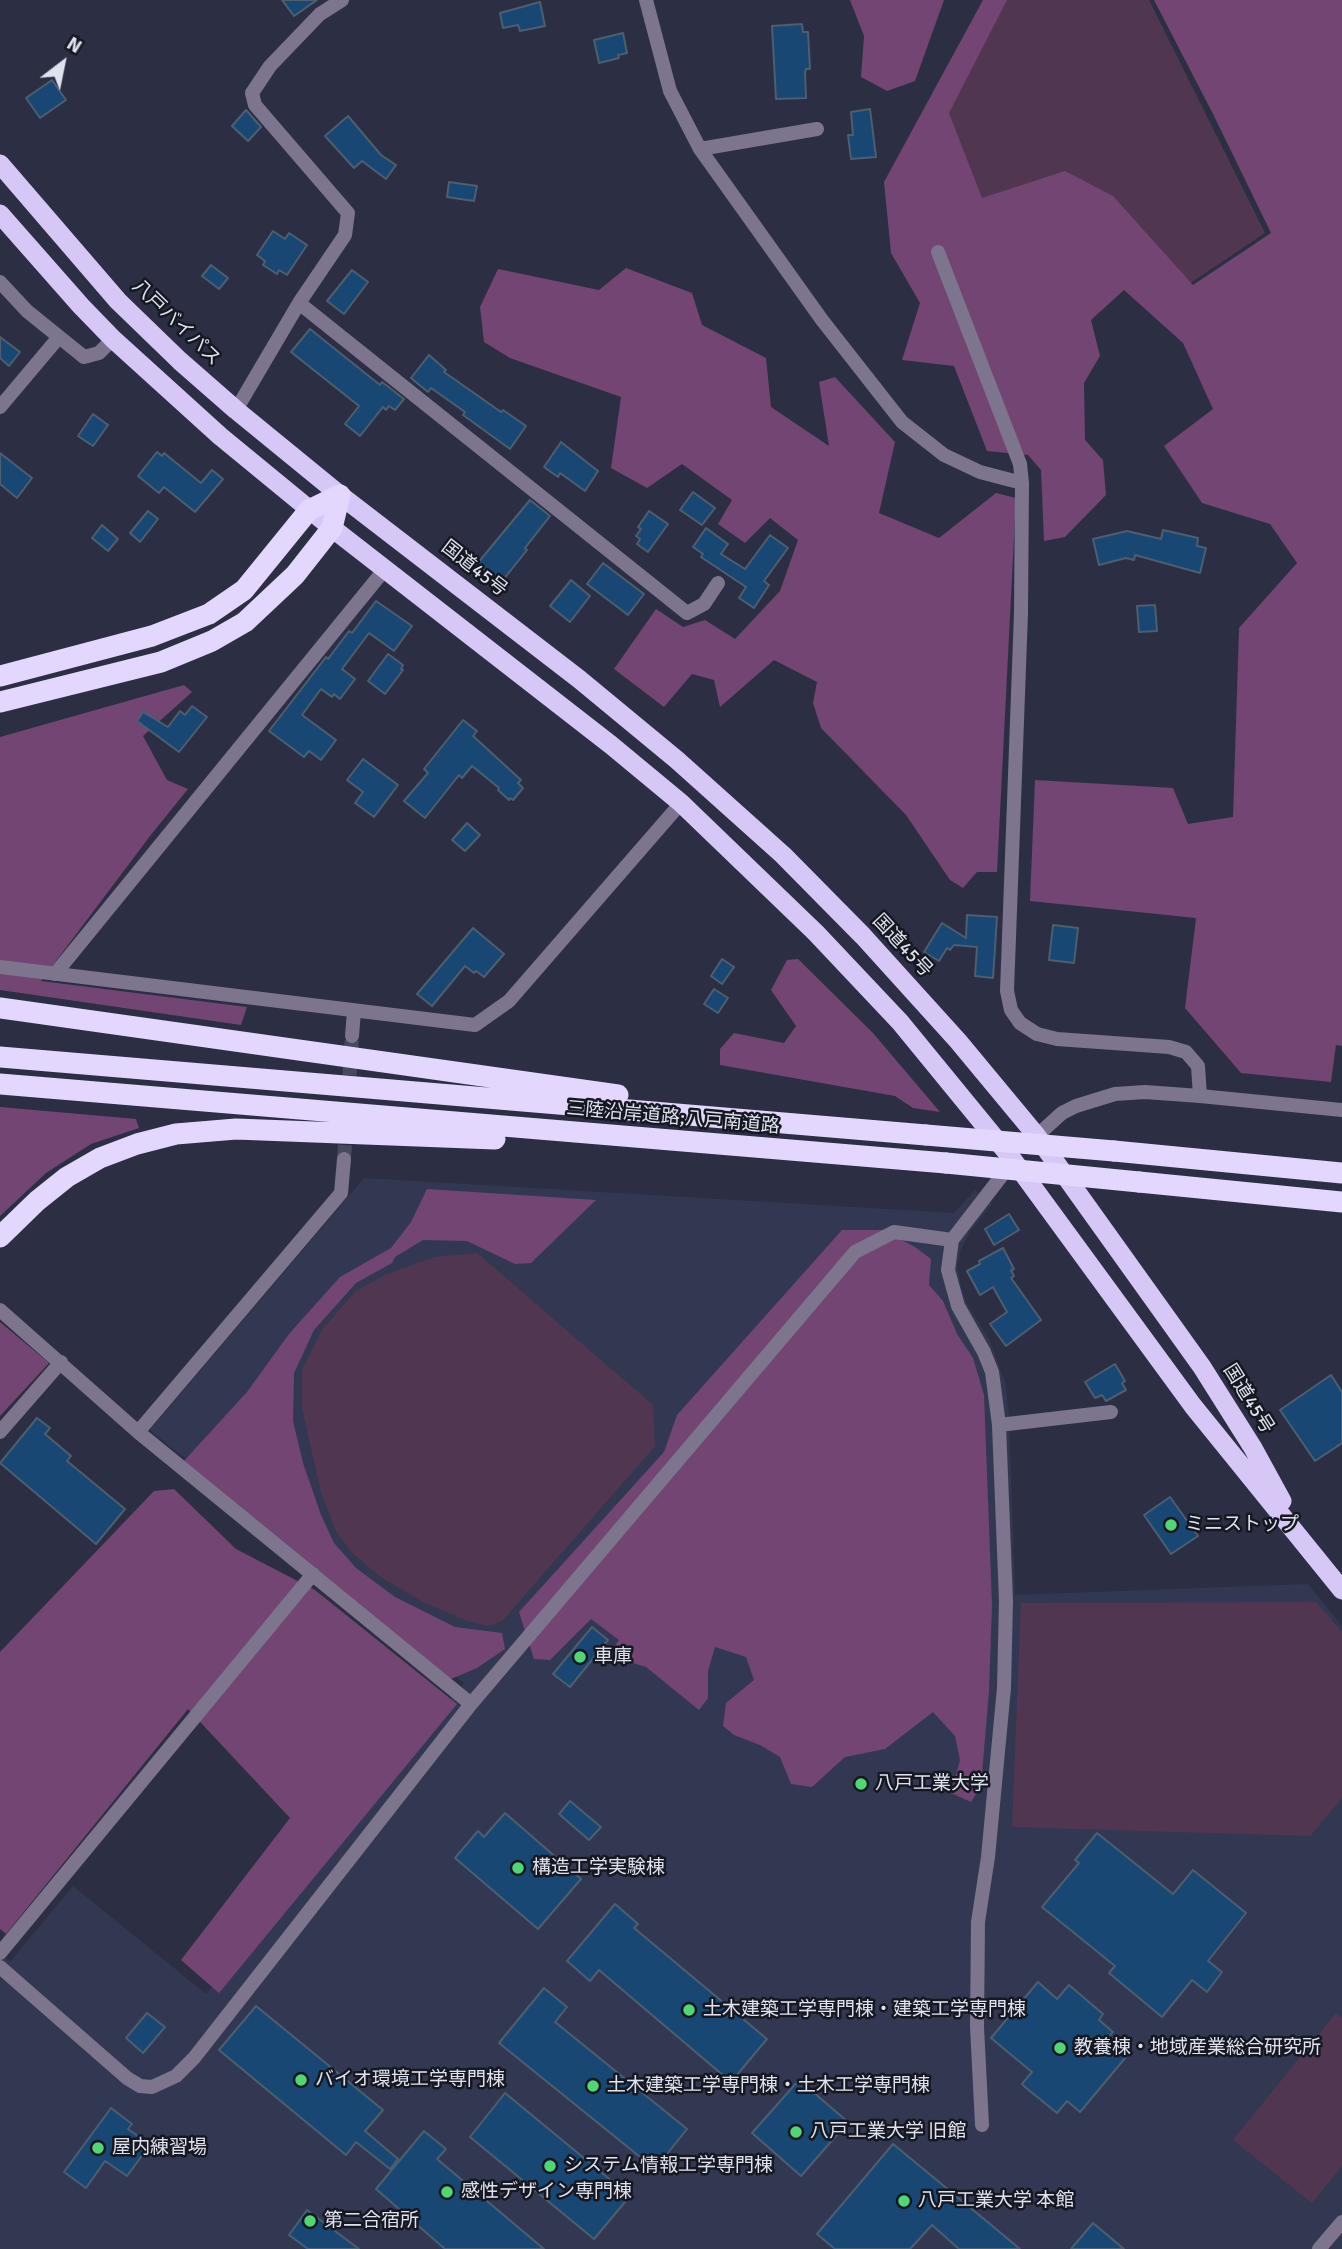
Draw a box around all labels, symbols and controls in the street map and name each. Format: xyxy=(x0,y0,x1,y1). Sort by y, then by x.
north arrow xyxy=(28,28,98,98)
text: N xyxy=(62,32,86,59)
street label: 八戸バイパス xyxy=(127,275,225,371)
street label: 国道45号 xyxy=(436,536,512,602)
street label: 国道45号 xyxy=(867,910,937,982)
street label: 三陸沿岸道路;八戸南道路 xyxy=(565,1097,781,1139)
street label: 国道45号 xyxy=(1218,1360,1278,1438)
place label: ミニストップ xyxy=(1185,1514,1299,1536)
marker: ミニストップ xyxy=(1163,1517,1179,1533)
place label: 車庫 xyxy=(594,1646,632,1668)
marker: 車庫 xyxy=(572,1649,588,1665)
place label: 八戸工業大学 xyxy=(875,1773,989,1795)
marker: 八戸工業大学 xyxy=(853,1776,869,1792)
place label: 構造工学実験棟 xyxy=(532,1857,665,1879)
marker: 構造工学実験棟 xyxy=(510,1860,526,1876)
place label: 土木建築工学専門棟・建築工学専門棟 xyxy=(703,1999,1026,2021)
marker: 土木建築工学専門棟・建築工学専門棟 xyxy=(681,2002,697,2018)
place label: 教養棟・地域産業総合研究所 xyxy=(1074,2037,1321,2059)
marker: 教養棟・地域産業総合研究所 xyxy=(1052,2040,1068,2056)
place label: バイオ環境工学専門棟 xyxy=(315,2069,505,2091)
marker: バイオ環境工学専門棟 xyxy=(293,2072,309,2088)
place label: 土木建築工学専門棟・土木工学専門棟 xyxy=(607,2075,930,2097)
marker: 土木建築工学専門棟・土木工学専門棟 xyxy=(585,2078,601,2094)
place label: 八戸工業大学 旧館 xyxy=(810,2121,966,2143)
marker: 八戸工業大学 旧館 xyxy=(788,2124,804,2140)
place label: 屋内練習場 xyxy=(112,2137,207,2159)
marker: 屋内練習場 xyxy=(90,2140,106,2156)
place label: システム情報工学専門棟 xyxy=(564,2155,773,2177)
marker: システム情報工学専門棟 xyxy=(542,2158,558,2174)
place label: 感性デザイン専門棟 xyxy=(461,2181,632,2203)
marker: 感性デザイン専門棟 xyxy=(439,2184,455,2200)
place label: 八戸工業大学 本館 xyxy=(918,2190,1074,2212)
marker: 八戸工業大学 本館 xyxy=(896,2193,912,2209)
place label: 第二合宿所 xyxy=(324,2210,419,2232)
marker: 第二合宿所 xyxy=(302,2213,318,2229)

